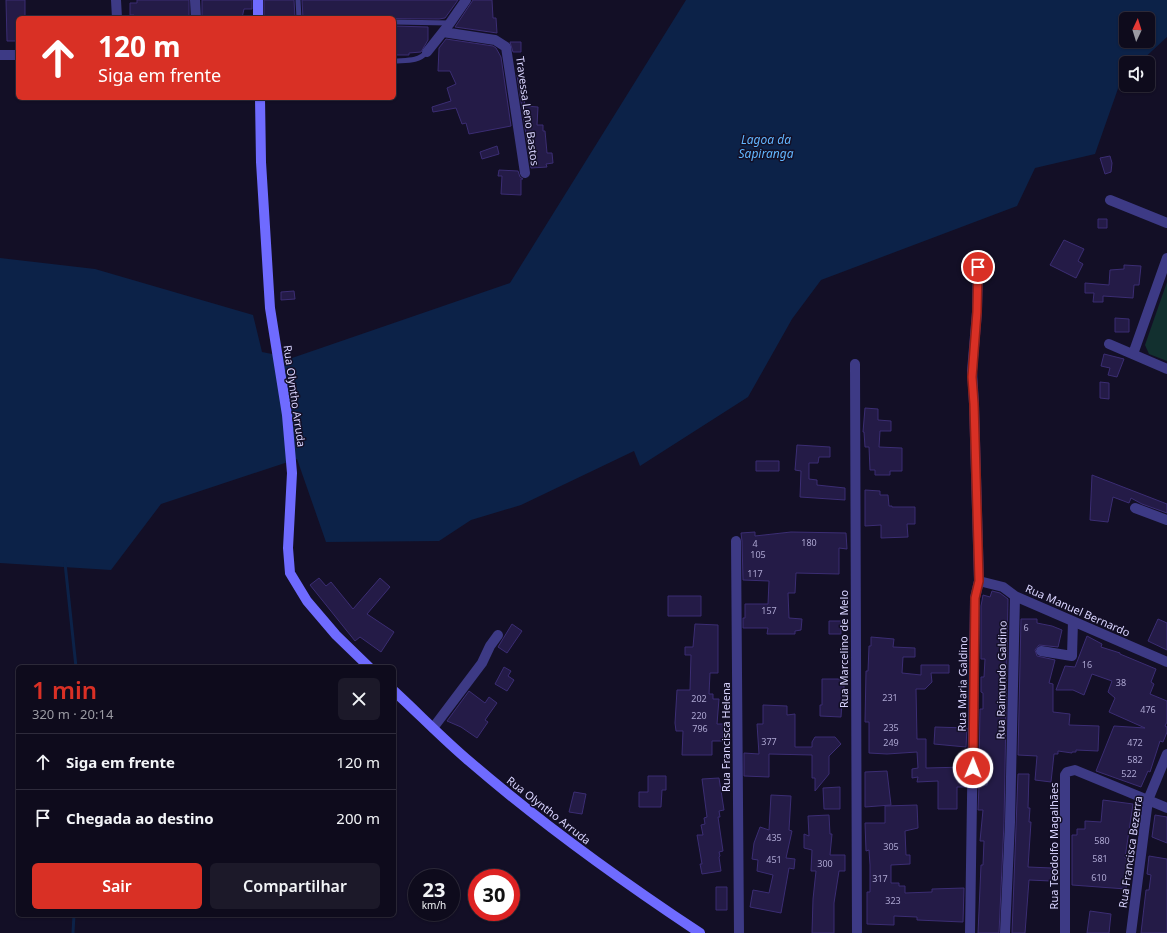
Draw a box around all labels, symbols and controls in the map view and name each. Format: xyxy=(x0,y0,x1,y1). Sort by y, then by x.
north arrow xyxy=(1119,12,1155,48)
map controls xyxy=(1119,12,1155,92)
text: 120 m xyxy=(98,27,181,65)
icon: ahead xyxy=(32,32,84,84)
street label: Travessa Leno Bastos xyxy=(513,55,543,167)
button: sound xyxy=(1119,56,1155,92)
text: Siga em frente xyxy=(98,63,221,87)
water label: Lagoa da Sapiranga xyxy=(739,131,794,162)
pin xyxy=(961,250,995,284)
icon: arrive xyxy=(967,256,989,278)
street label: Rua Olyntho Arruda xyxy=(280,344,310,448)
house number: 180 xyxy=(801,536,817,549)
house number: 4 xyxy=(752,537,758,550)
house number: 105 xyxy=(750,548,766,561)
house number: 117 xyxy=(747,567,763,580)
street label: Rua Manuel Bernardo xyxy=(1023,580,1133,640)
street label: Rua Marcelino de Melo xyxy=(836,590,851,708)
house number: 157 xyxy=(761,604,777,617)
street label: Rua Raimundo Galdino xyxy=(992,620,1010,740)
house number: 6 xyxy=(1023,621,1029,634)
street label: Rua Maria Galdino xyxy=(954,636,970,732)
house number: 16 xyxy=(1082,658,1092,671)
text: 1 min xyxy=(32,673,97,706)
house number: 38 xyxy=(1116,676,1126,689)
button: close xyxy=(338,678,380,720)
street label: Rua Francisca Helena xyxy=(718,682,733,792)
house number: 231 xyxy=(882,691,898,704)
house number: 202 xyxy=(691,692,707,705)
house number: 476 xyxy=(1140,703,1156,716)
text: 320 m · 20:14 xyxy=(32,705,113,723)
house number: 220 xyxy=(691,709,707,722)
house number: 235 xyxy=(883,721,899,734)
house number: 796 xyxy=(692,722,708,735)
house number: 377 xyxy=(761,735,777,748)
house number: 249 xyxy=(883,736,899,749)
house number: 472 xyxy=(1127,736,1143,749)
position arrow xyxy=(952,747,994,789)
icon: ahead xyxy=(32,751,54,773)
text: Siga em frente xyxy=(66,752,175,772)
text: 120 m xyxy=(336,752,380,772)
house number: 582 xyxy=(1127,753,1143,766)
house number: 522 xyxy=(1121,767,1137,780)
street label: Rua Olyntho Arruda xyxy=(504,772,594,848)
street label: Rua Teodolfo Magalhães xyxy=(1046,783,1061,909)
street label: Rua Francisca Bezerra xyxy=(1115,795,1145,909)
icon: arrive xyxy=(32,807,54,829)
text: Chegada ao destino xyxy=(66,808,214,828)
text: 200 m xyxy=(336,808,380,828)
house number: 435 xyxy=(766,831,782,844)
house number: 580 xyxy=(1094,834,1110,847)
house number: 305 xyxy=(883,840,899,853)
house number: 581 xyxy=(1092,852,1108,865)
house number: 451 xyxy=(766,853,782,866)
house number: 300 xyxy=(817,857,833,870)
button: Sair xyxy=(32,863,202,909)
button: Compartilhar xyxy=(210,863,380,909)
speed limit sign: 30 xyxy=(468,869,520,921)
house number: 610 xyxy=(1091,871,1107,884)
house number: 317 xyxy=(872,872,888,885)
text: 23 xyxy=(423,876,445,903)
house number: 323 xyxy=(885,894,901,907)
text: km/h xyxy=(422,898,446,912)

